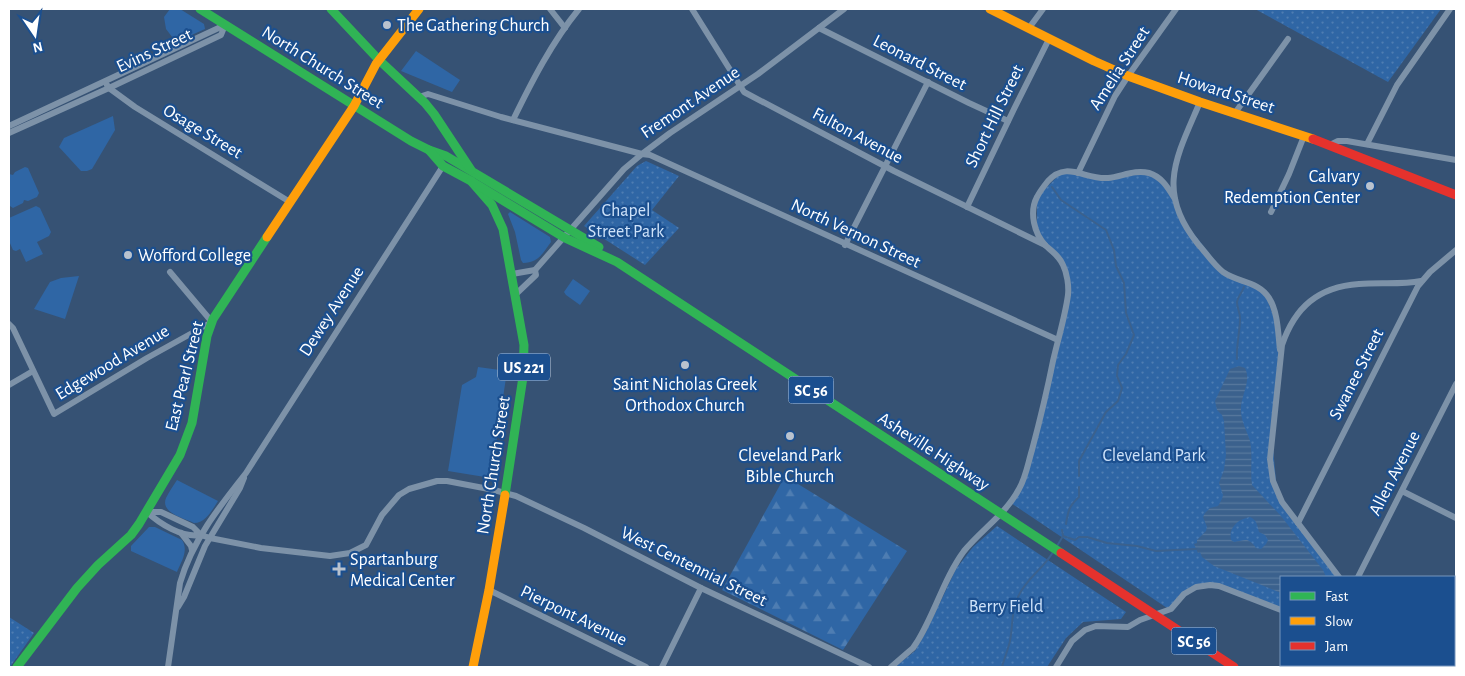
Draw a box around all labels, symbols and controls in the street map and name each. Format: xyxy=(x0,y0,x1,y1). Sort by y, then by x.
north arrow xyxy=(10,10,60,60)
place label: The Gathering Church xyxy=(397,17,550,35)
marker: The Gathering Church xyxy=(381,19,393,31)
street label: North Church Street xyxy=(258,23,387,113)
street label: Amelia Street xyxy=(1086,23,1153,113)
street label: Evins Street xyxy=(114,25,195,76)
street label: Leonard Street xyxy=(870,32,969,94)
text: N xyxy=(31,39,44,55)
street label: Short Hill Street xyxy=(962,62,1028,171)
street label: Fremont Avenue xyxy=(638,63,743,142)
street label: Howard Street xyxy=(1175,69,1277,117)
street label: Osage Street xyxy=(160,101,245,163)
street label: Fulton Avenue xyxy=(809,105,906,167)
place label: Calvary Redemption Center xyxy=(1224,168,1360,207)
marker: Calvary Redemption Center xyxy=(1364,180,1376,192)
street label: North Vernon Street xyxy=(788,196,923,272)
park label: Chapel Street Park xyxy=(588,202,665,241)
place label: Wofford College xyxy=(138,247,251,265)
marker: Wofford College xyxy=(122,249,134,261)
street label: Dewey Avenue xyxy=(296,263,367,360)
street label: East Pearl Street xyxy=(163,319,207,433)
street label: Edgewood Avenue xyxy=(53,322,172,404)
street label: Swanee Street xyxy=(1326,326,1388,423)
road number: US 221 xyxy=(498,354,550,381)
marker: Saint Nicholas Greek Orthodox Church xyxy=(679,359,691,371)
place label: Saint Nicholas Greek Orthodox Church xyxy=(613,376,758,415)
road number: SC 56 xyxy=(788,376,834,404)
street label: North Church Street xyxy=(474,395,514,536)
street label: Asheville Highway xyxy=(874,409,993,495)
street label: Allen Avenue xyxy=(1366,428,1424,519)
marker: Cleveland Park Bible Church xyxy=(784,430,796,442)
place label: Cleveland Park Bible Church xyxy=(739,447,842,486)
park label: Cleveland Park xyxy=(1103,447,1206,465)
street label: West Centennial Street xyxy=(618,524,770,610)
place label: Spartanburg Medical Center xyxy=(350,551,455,590)
marker: Spartanburg Medical Center xyxy=(332,562,346,576)
legend xyxy=(1280,576,1455,666)
street label: Pierpont Avenue xyxy=(517,582,630,649)
text: Fast xyxy=(1325,589,1349,604)
park label: Berry Field xyxy=(969,598,1043,616)
text: Slow xyxy=(1325,614,1353,629)
road number: SC 56 xyxy=(1172,627,1216,654)
text: Jam xyxy=(1325,639,1348,654)

